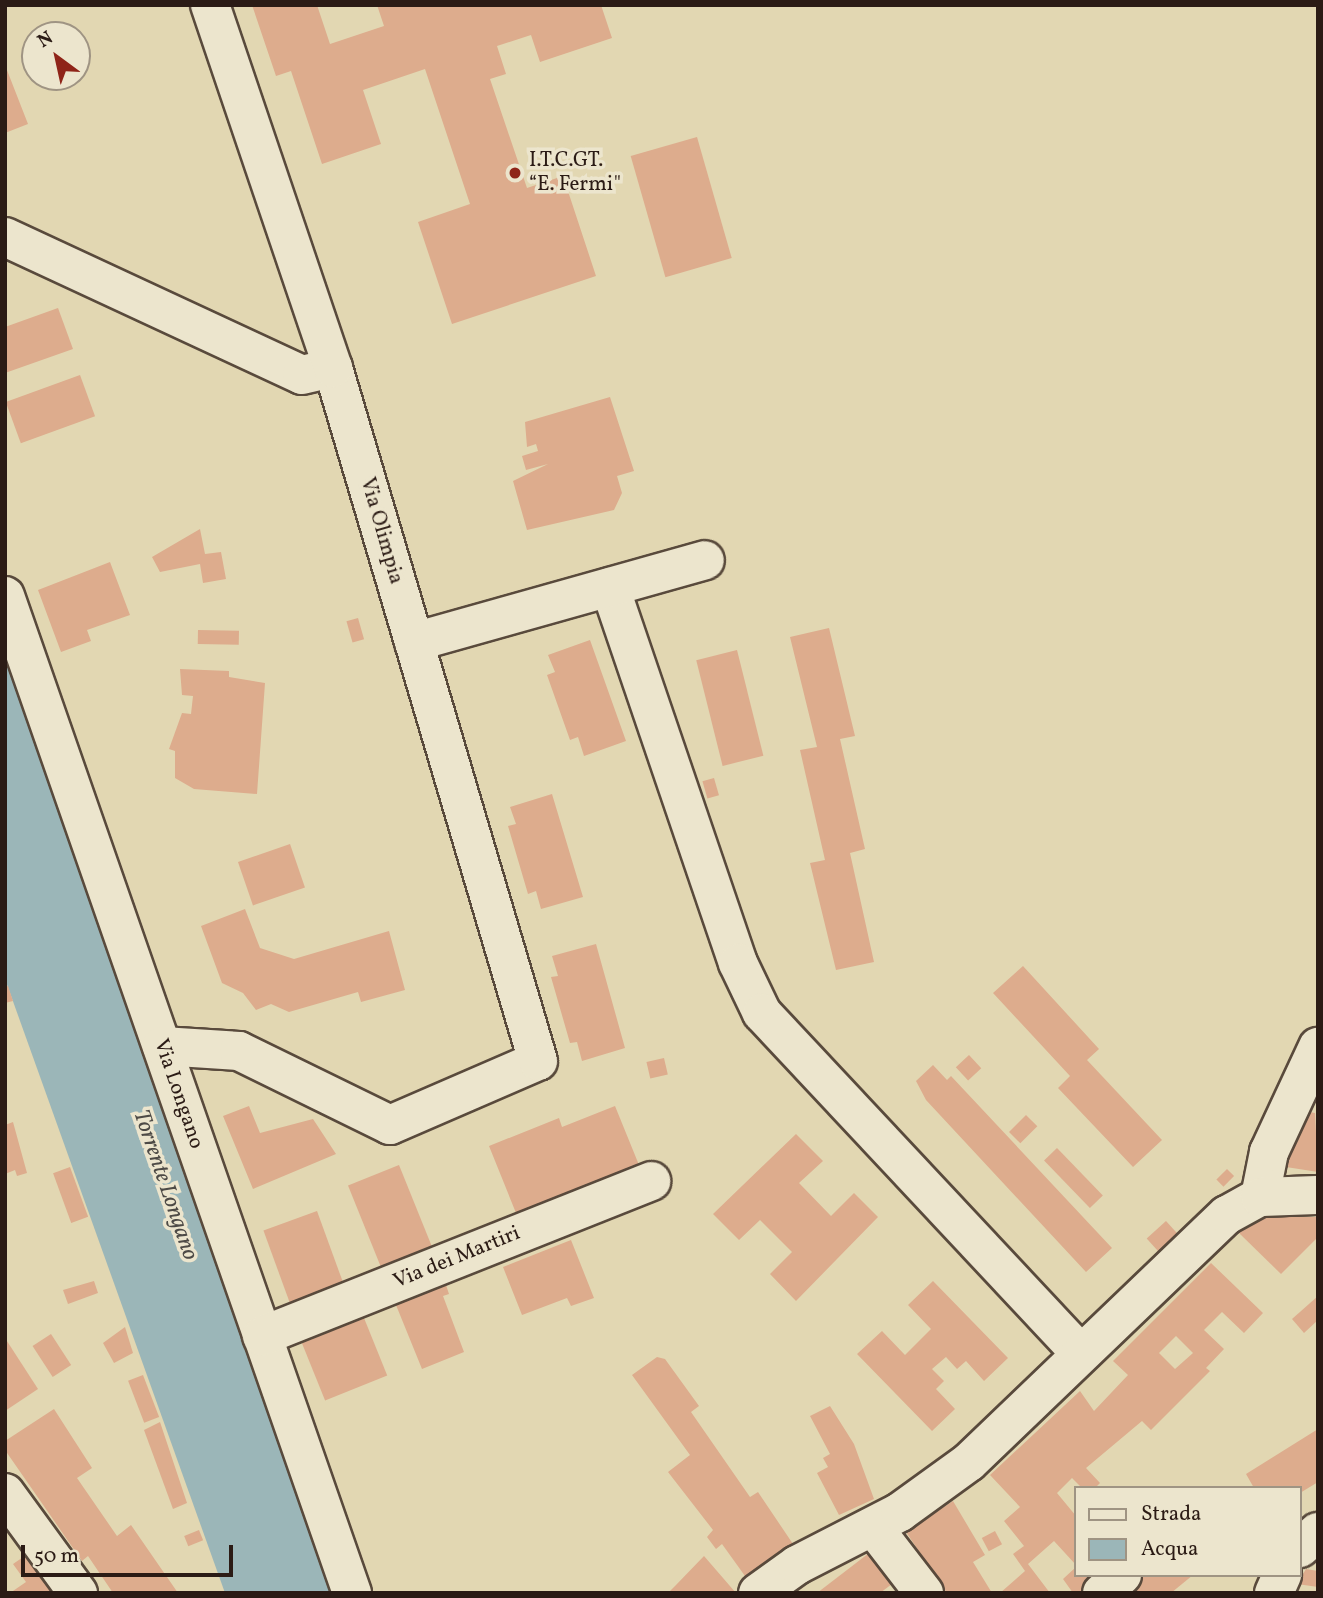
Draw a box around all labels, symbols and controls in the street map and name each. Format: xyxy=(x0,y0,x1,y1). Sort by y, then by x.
north arrow xyxy=(21,21,91,91)
text: N xyxy=(33,25,59,55)
place label: I.T.C.GT. “E. Fermi" xyxy=(529,148,621,198)
marker: I.T.C.GT. “E. Fermi" xyxy=(507,165,523,181)
street label: Via Olimpia xyxy=(354,475,408,587)
street label: Via Longano xyxy=(147,1036,209,1152)
water label: Torrente Longano xyxy=(126,1106,204,1264)
street label: Via dei Martiri xyxy=(390,1221,524,1295)
legend xyxy=(1074,1486,1302,1577)
text: Strada xyxy=(1141,1500,1202,1529)
scale bar xyxy=(24,1532,236,1576)
text: Acqua xyxy=(1141,1535,1199,1564)
text: 50 m xyxy=(34,1542,79,1571)

